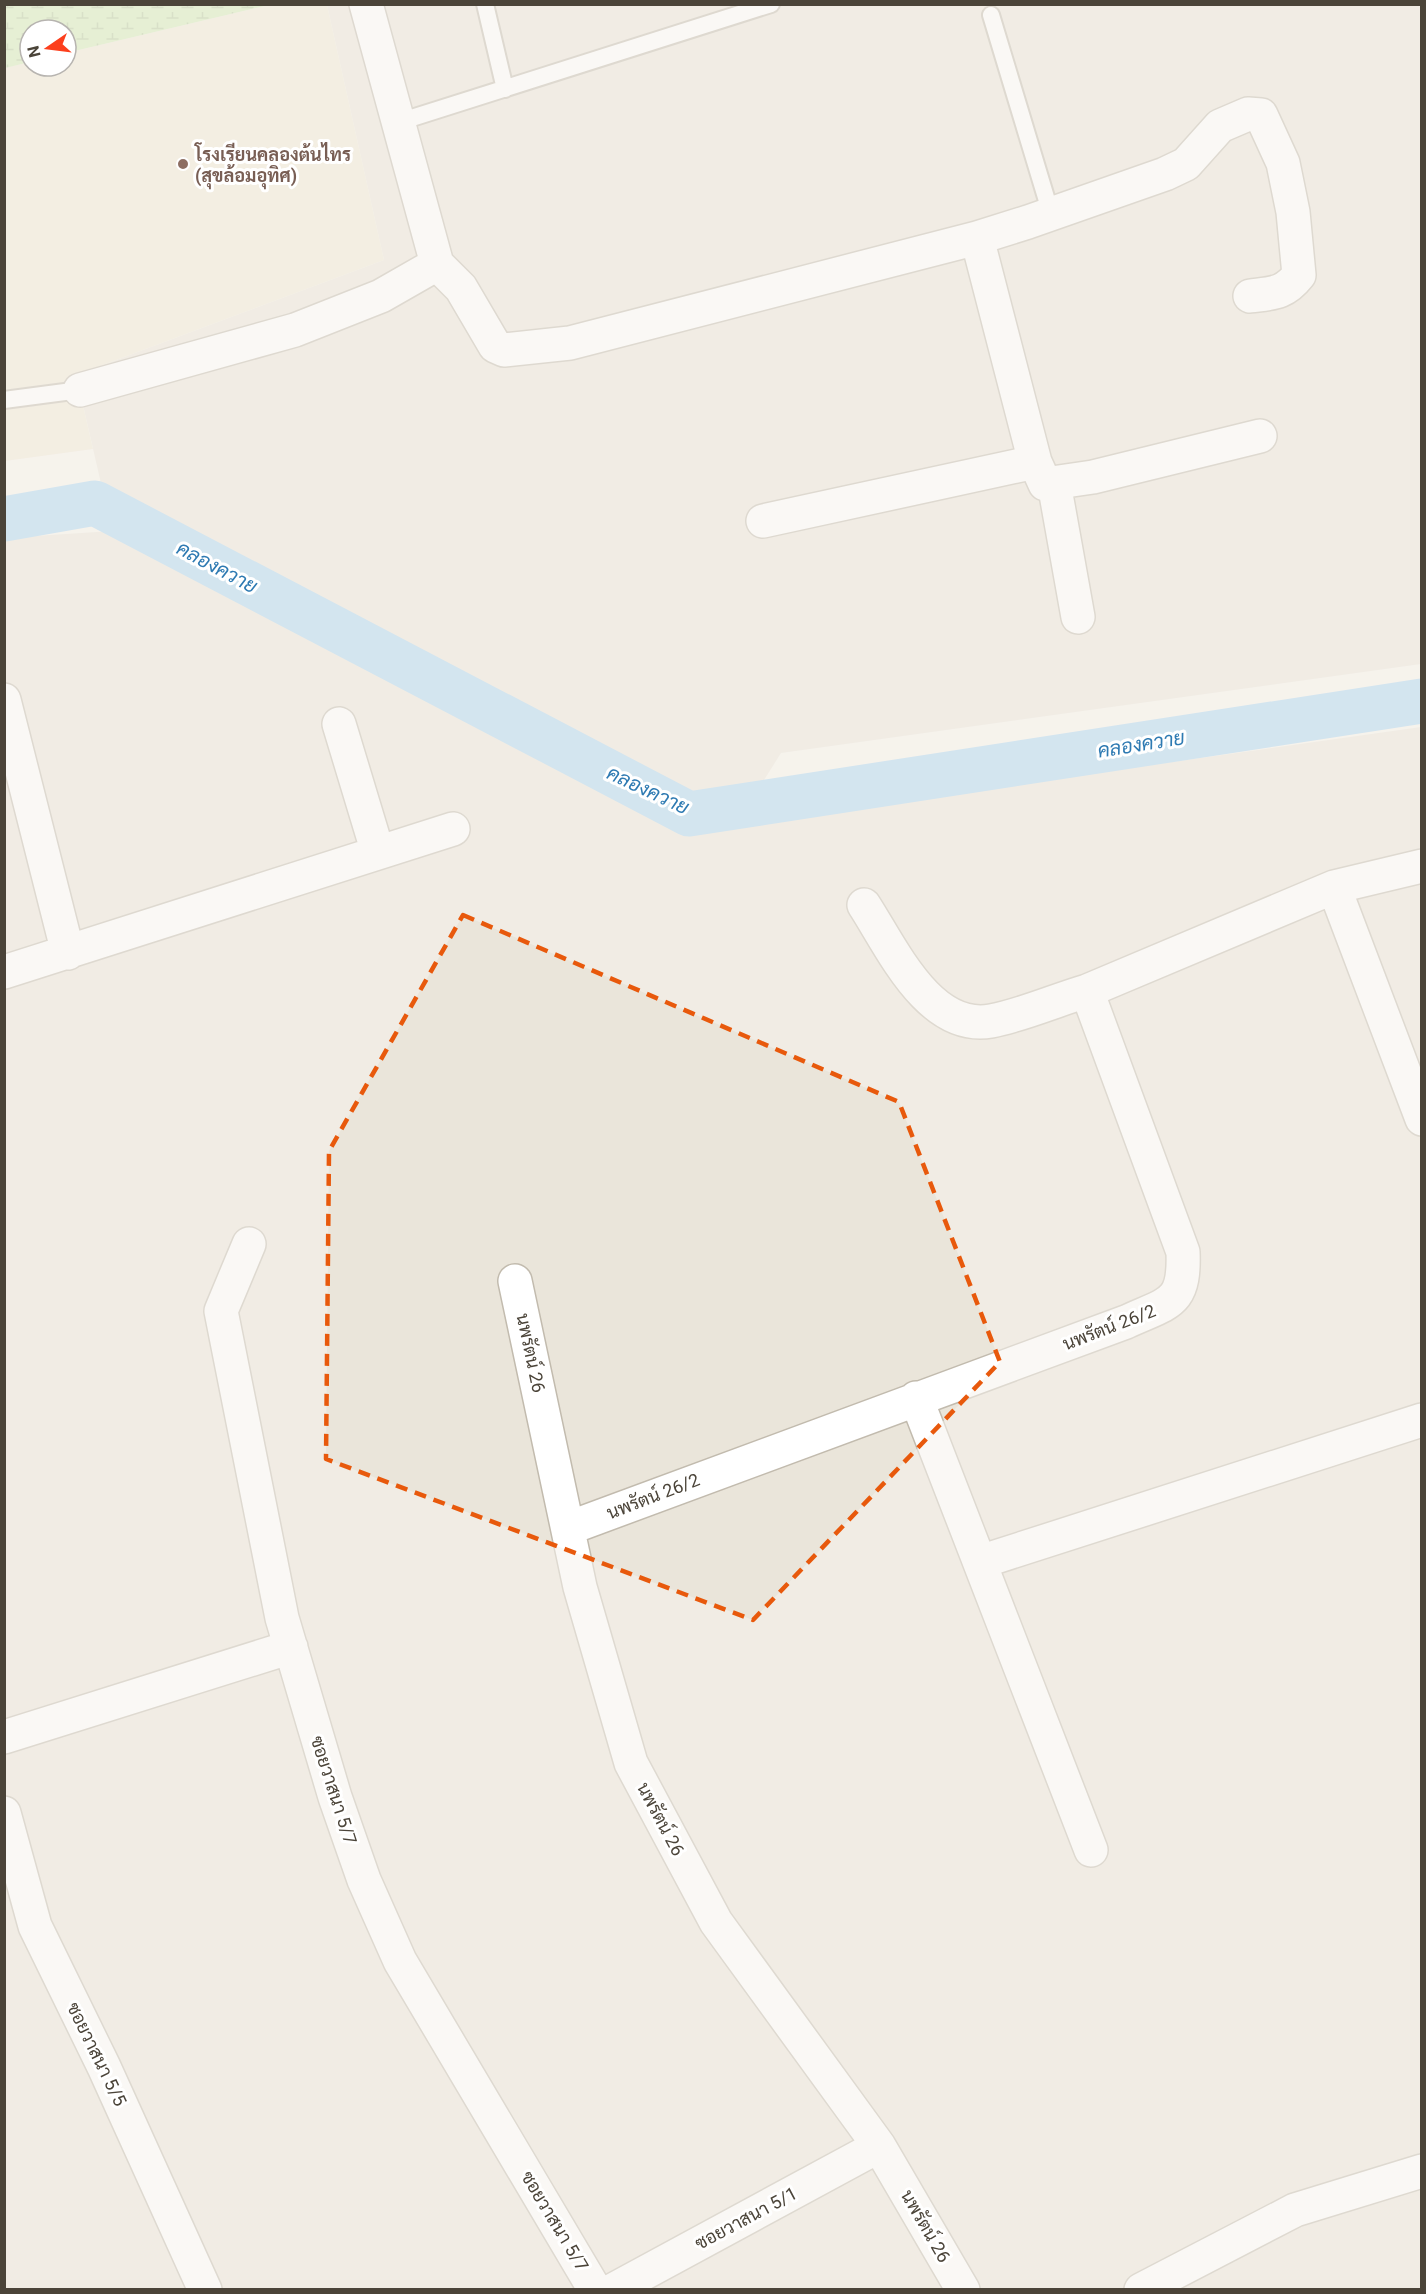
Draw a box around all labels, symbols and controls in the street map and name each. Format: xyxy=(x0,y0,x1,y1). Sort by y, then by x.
north arrow xyxy=(18,18,78,78)
text: N xyxy=(23,44,45,59)
place label: โรงเรียนคลองต้นไทร (สุขล้อมอุทิศ) xyxy=(194,142,351,190)
marker: โรงเรียนคลองต้นไทร (สุขล้อมอุทิศ) xyxy=(176,157,190,171)
water label: คลองควาย xyxy=(173,536,262,598)
water label: คลองควาย xyxy=(1096,725,1187,763)
water label: คลองควาย xyxy=(603,761,693,820)
street label: นพรัตน์ 26/2 xyxy=(1059,1298,1158,1354)
street label: นพรัตน์ 26 xyxy=(512,1311,552,1394)
street label: นพรัตน์ 26/2 xyxy=(603,1467,702,1523)
street label: ซอยวาสนา 5/7 xyxy=(307,1733,361,1847)
street label: นพรัตน์ 26 xyxy=(633,1778,691,1859)
street label: ซอยวาสนา 5/5 xyxy=(63,1999,131,2109)
street label: ซอยวาสนา 5/7 xyxy=(517,2167,593,2275)
street label: ซอยวาสนา 5/1 xyxy=(691,2182,801,2254)
street label: นพรัตน์ 26 xyxy=(897,2185,957,2266)

